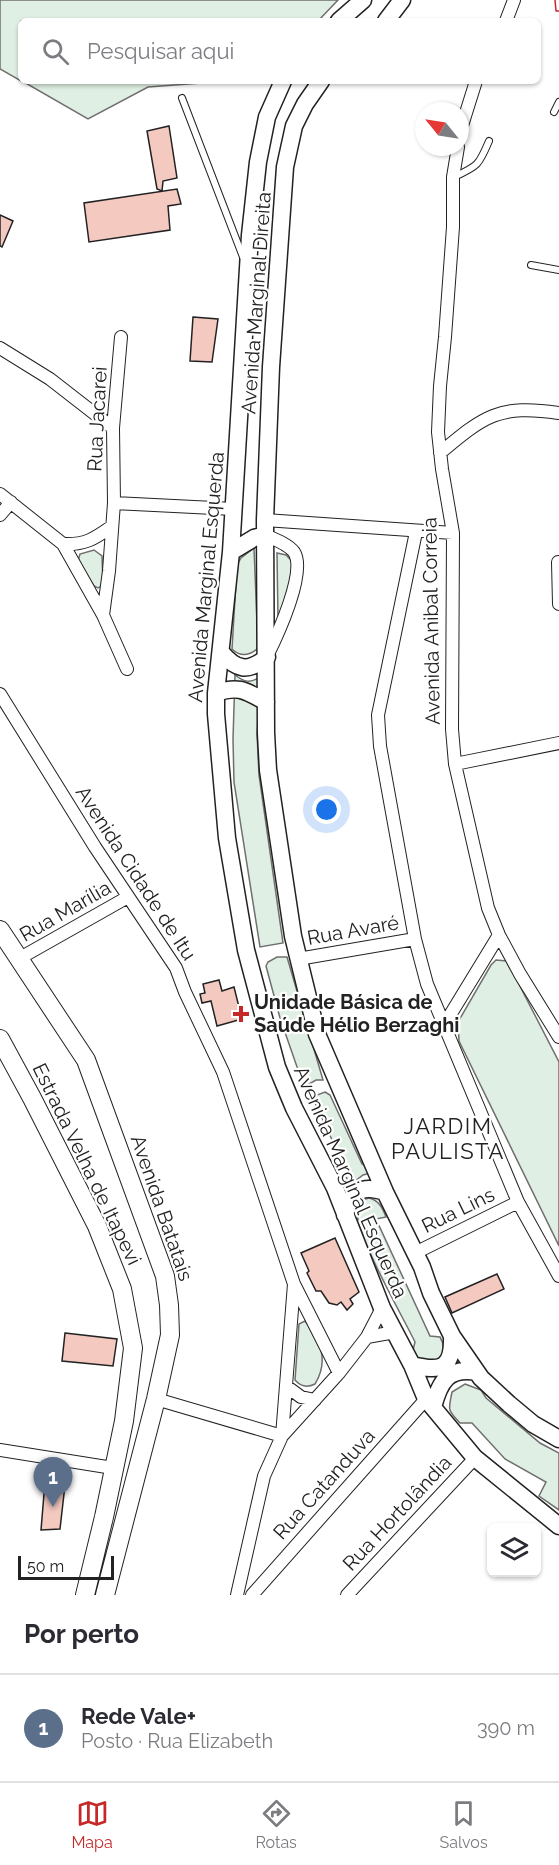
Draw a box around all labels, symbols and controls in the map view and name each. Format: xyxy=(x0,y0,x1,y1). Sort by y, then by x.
search box xyxy=(18,18,541,84)
icon: search xyxy=(39,35,72,68)
text: Pesquisar aqui xyxy=(87,38,234,64)
north arrow xyxy=(415,102,469,156)
street label: Avenida Marginal Direita xyxy=(236,191,276,415)
street label: Rua Jacarei xyxy=(82,366,112,472)
street label: Avenida Marginal Esquerda xyxy=(183,451,229,703)
street label: Avenida Anibal Correia xyxy=(417,517,445,725)
street label: Avenida Cidade de Itu xyxy=(71,781,201,965)
your location xyxy=(312,795,341,824)
street label: Rua Marília xyxy=(15,875,115,947)
street label: Rua Avaré xyxy=(305,910,401,950)
place label: Unidade Básica de Saúde Hélio Berzaghi xyxy=(254,990,459,1037)
marker: Unidade Básica de Saúde Hélio Berzaghi xyxy=(232,1005,250,1023)
street label: Estrada Velha de Itapevi xyxy=(28,1059,146,1269)
street label: Avenida Marginal Esquerda xyxy=(289,1062,413,1302)
district label: JARDIM PAULISTA xyxy=(391,1113,505,1164)
street label: Avenida Batatais xyxy=(126,1132,198,1284)
street label: Rua Lins xyxy=(418,1182,498,1238)
street label: Rua Catanduva xyxy=(268,1424,380,1544)
street label: Rua Hortolândia xyxy=(338,1451,456,1575)
pin: 1 xyxy=(34,1458,72,1507)
map controls xyxy=(487,1523,541,1577)
button: layers xyxy=(487,1523,541,1577)
scale bar xyxy=(18,1553,114,1580)
text: 50 m xyxy=(27,1557,64,1576)
text: Por perto xyxy=(24,1619,139,1649)
text: Rede Vale+ xyxy=(81,1703,196,1729)
text: 1 xyxy=(39,1716,48,1740)
text: 390 m xyxy=(477,1716,535,1740)
text: Posto · Rua Elizabeth xyxy=(81,1729,273,1753)
tab: Mapa xyxy=(71,1797,113,1852)
tab: Rotas xyxy=(255,1797,297,1852)
tab: Salvos xyxy=(440,1797,488,1852)

